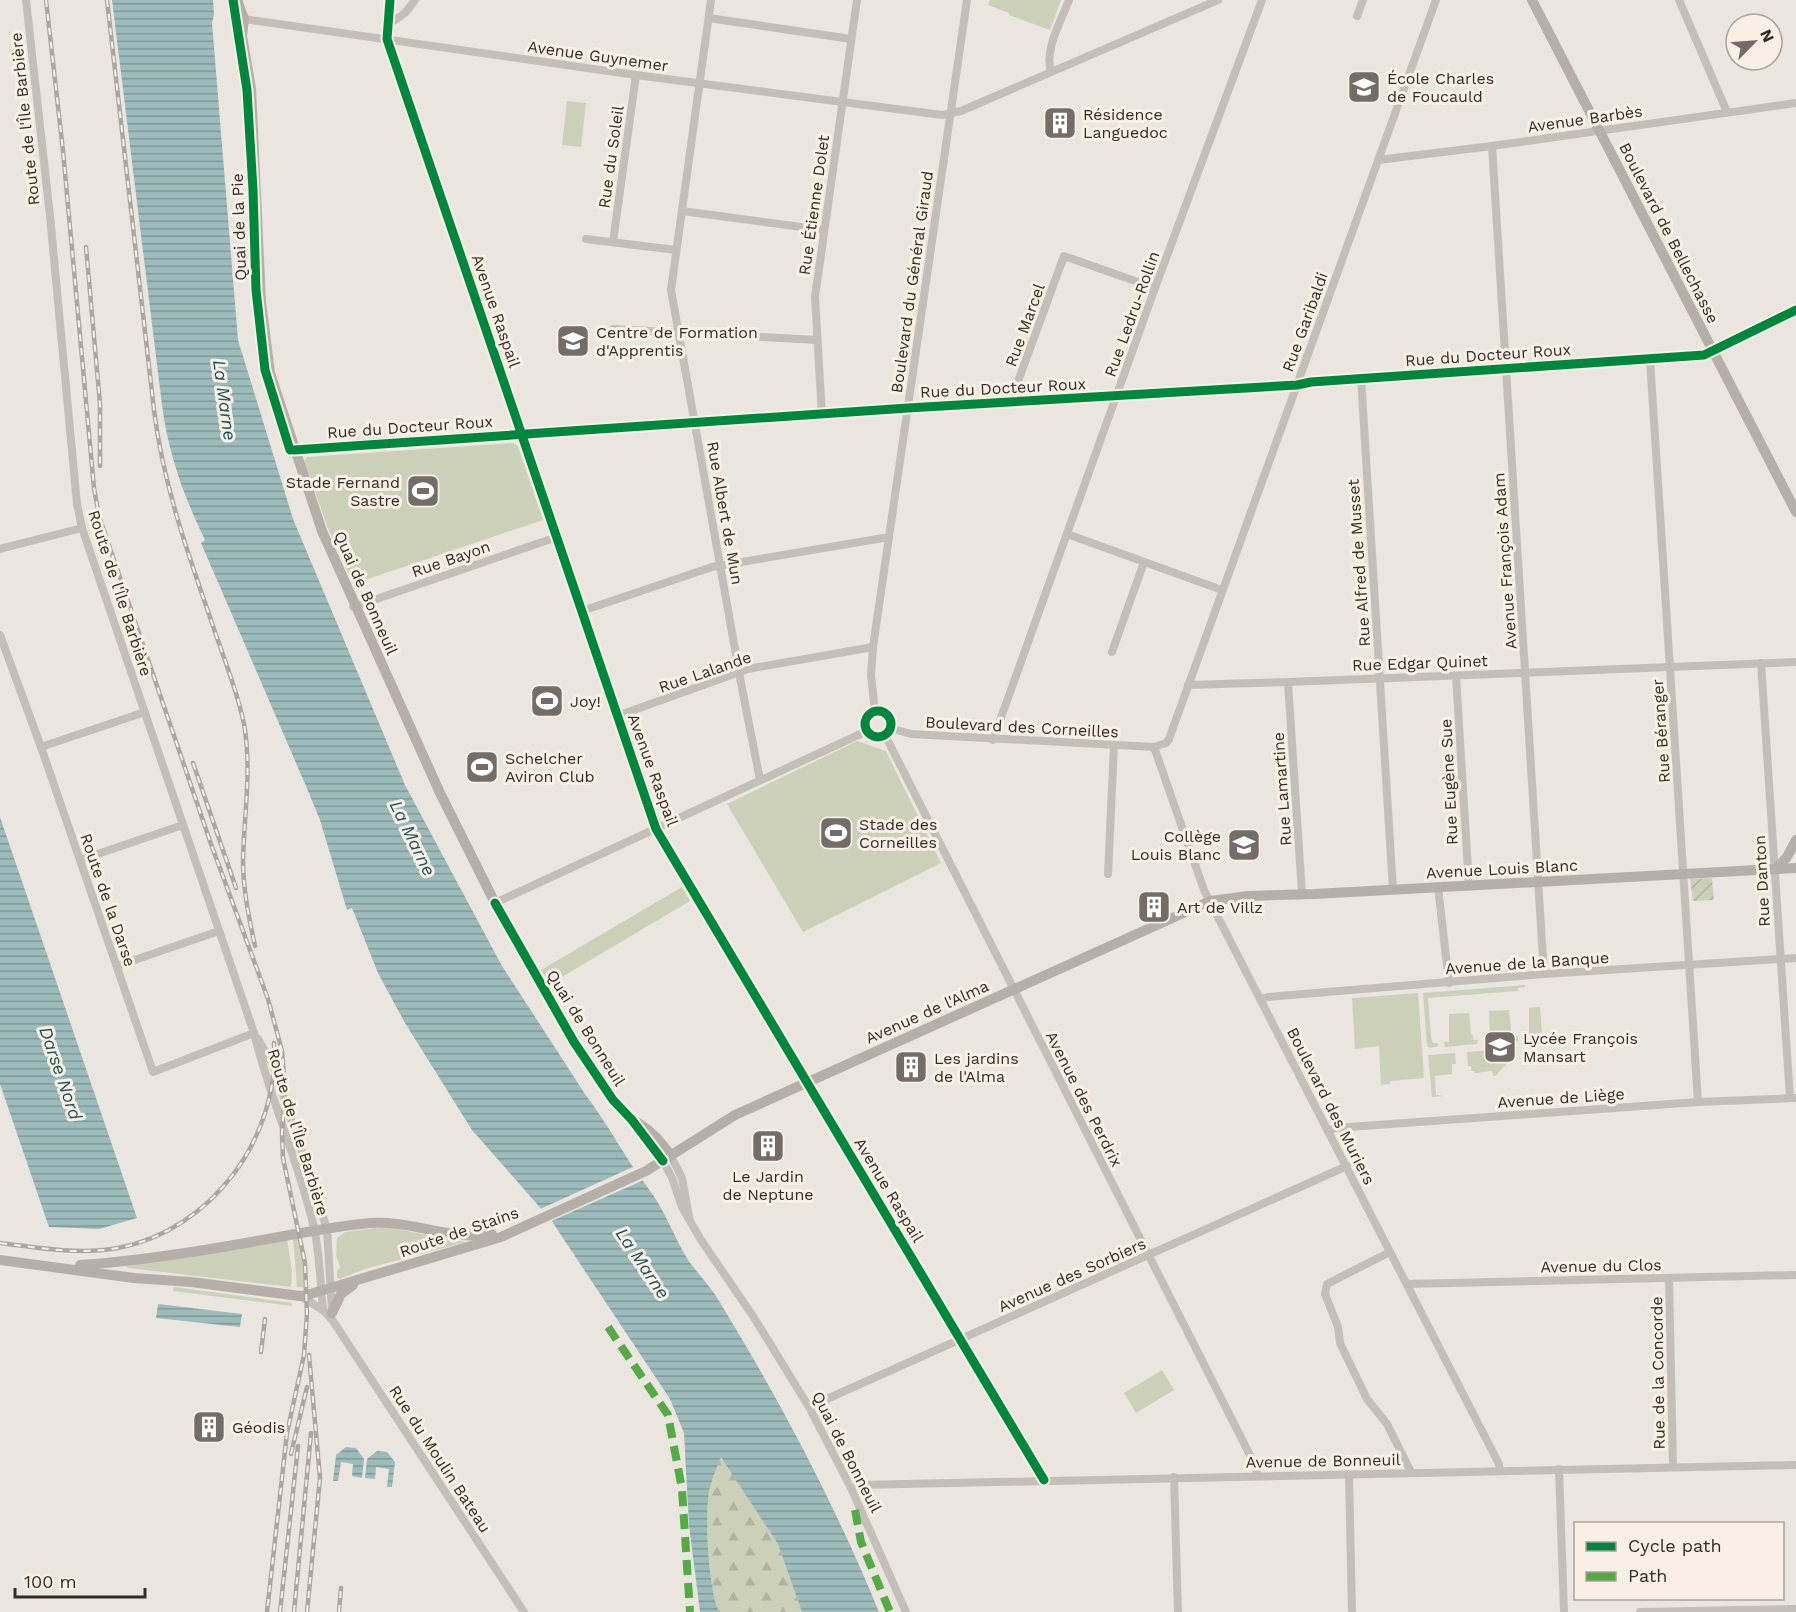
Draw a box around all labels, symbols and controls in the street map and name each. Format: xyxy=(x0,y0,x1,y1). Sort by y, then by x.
north arrow xyxy=(1724,12,1784,72)
text: N xyxy=(1756,26,1778,45)
street label: Route de l'Île Barbière xyxy=(6,32,44,206)
street label: Avenue Guynemer xyxy=(526,37,670,75)
school or university icon: École Charles de Foucauld xyxy=(1346,69,1382,105)
place label: École Charles de Foucauld xyxy=(1387,69,1494,106)
street label: Avenue Barbès xyxy=(1526,102,1644,136)
street label: Rue du Soleil xyxy=(594,104,628,210)
building icon: Résidence Languedoc xyxy=(1042,105,1078,141)
place label: Résidence Languedoc xyxy=(1083,105,1168,142)
street label: Rue Étienne Dolet xyxy=(795,133,833,276)
street label: Boulevard de Bellechasse xyxy=(1615,139,1723,327)
street label: Boulevard du Général Giraud xyxy=(887,170,937,394)
street label: Quai de la Pie xyxy=(228,173,250,281)
street label: Rue Ledru-Rollin xyxy=(1100,249,1164,379)
street label: Avenue Raspail xyxy=(468,252,524,370)
street label: Rue Garibaldi xyxy=(1278,270,1332,374)
street label: Rue Marcel xyxy=(1001,281,1049,369)
school or university icon: Centre de Formation d'Apprentis xyxy=(555,323,591,359)
place label: Centre de Formation d'Apprentis xyxy=(596,323,758,360)
street label: Rue du Docteur Roux xyxy=(1404,340,1572,370)
water label: La Marne xyxy=(209,358,241,442)
street label: Rue du Docteur Roux xyxy=(919,374,1087,402)
street label: Rue du Docteur Roux xyxy=(326,412,494,442)
street label: Rue Albert de Mun xyxy=(703,440,747,586)
street label: Avenue François Adam xyxy=(1489,472,1521,650)
place label: Stade Fernand Sastre xyxy=(286,473,400,510)
sports icon: Stade Fernand Sastre xyxy=(405,473,441,509)
street label: Rue Alfred de Musset xyxy=(1344,478,1374,647)
street label: Route de l'Île Barbière xyxy=(84,508,156,678)
street label: Quai de Bonneuil xyxy=(330,528,402,658)
street label: Rue Bayon xyxy=(409,537,493,581)
street label: Rue Lalande xyxy=(656,647,754,697)
street label: Rue Edgar Quinet xyxy=(1352,651,1489,675)
street label: Rue Béranger xyxy=(1648,678,1674,784)
sports icon: Joy! xyxy=(529,683,565,719)
place label: Joy! xyxy=(570,692,601,711)
street label: Avenue Raspail xyxy=(624,711,682,829)
street label: Boulevard des Corneilles xyxy=(925,712,1119,742)
street label: Rue Eugène Sue xyxy=(1436,718,1462,846)
street label: Rue Lamartine xyxy=(1269,731,1295,847)
sports icon: Schelcher Aviron Club xyxy=(464,749,500,785)
place label: Schelcher Aviron Club xyxy=(505,749,595,786)
water label: La Marne xyxy=(386,797,440,879)
sports icon: Stade des Corneilles xyxy=(818,815,854,851)
place label: Stade des Corneilles xyxy=(859,815,937,852)
place label: Collège Louis Blanc xyxy=(1131,827,1221,864)
school or university icon: Collège Louis Blanc xyxy=(1226,827,1262,863)
street label: Route de la Darse xyxy=(76,831,140,969)
street label: Rue Danton xyxy=(1750,835,1774,927)
street label: Avenue Louis Blanc xyxy=(1425,856,1579,882)
building icon: Art de Villz xyxy=(1136,889,1172,925)
place label: Art de Villz xyxy=(1177,898,1263,917)
street label: Avenue de la Banque xyxy=(1444,948,1610,978)
street label: Quai de Bonneuil xyxy=(543,966,629,1090)
street label: Avenue de l'Alma xyxy=(862,976,992,1048)
water label: Darse Nord xyxy=(35,1024,87,1123)
street label: Boulevard des Muriers xyxy=(1283,1024,1379,1188)
street label: Avenue des Perdrix xyxy=(1042,1028,1126,1170)
school or university icon: Lycée François Mansart xyxy=(1482,1029,1518,1065)
place label: Lycée François Mansart xyxy=(1523,1029,1638,1066)
street label: Route de l'Île Barbière xyxy=(264,1046,332,1218)
building icon: Les jardins de l'Alma xyxy=(893,1049,929,1085)
place label: Les jardins de l'Alma xyxy=(934,1049,1019,1086)
street label: Avenue de Liège xyxy=(1497,1084,1625,1112)
building icon: Le Jardin de Neptune xyxy=(750,1128,786,1164)
street label: Avenue Raspail xyxy=(850,1134,928,1246)
place label: Le Jardin de Neptune xyxy=(722,1167,814,1204)
street label: Route de Stains xyxy=(397,1203,521,1261)
water label: La Marne xyxy=(612,1223,674,1303)
street label: Avenue des Sorbiers xyxy=(995,1234,1149,1316)
street label: Avenue du Clos xyxy=(1540,1255,1662,1277)
street label: Rue de la Concorde xyxy=(1647,1296,1669,1450)
street label: Rue du Moulin Bateau xyxy=(385,1382,495,1536)
street label: Quai de Bonneuil xyxy=(808,1388,886,1516)
building icon: Géodis xyxy=(191,1409,227,1445)
place label: Géodis xyxy=(232,1418,285,1437)
street label: Avenue de Bonneuil xyxy=(1245,1450,1401,1472)
legend xyxy=(1574,1522,1784,1600)
text: Cycle path xyxy=(1628,1535,1722,1556)
scale bar xyxy=(15,1561,146,1599)
text: Path xyxy=(1628,1565,1668,1586)
text: 100 m xyxy=(24,1571,77,1592)

